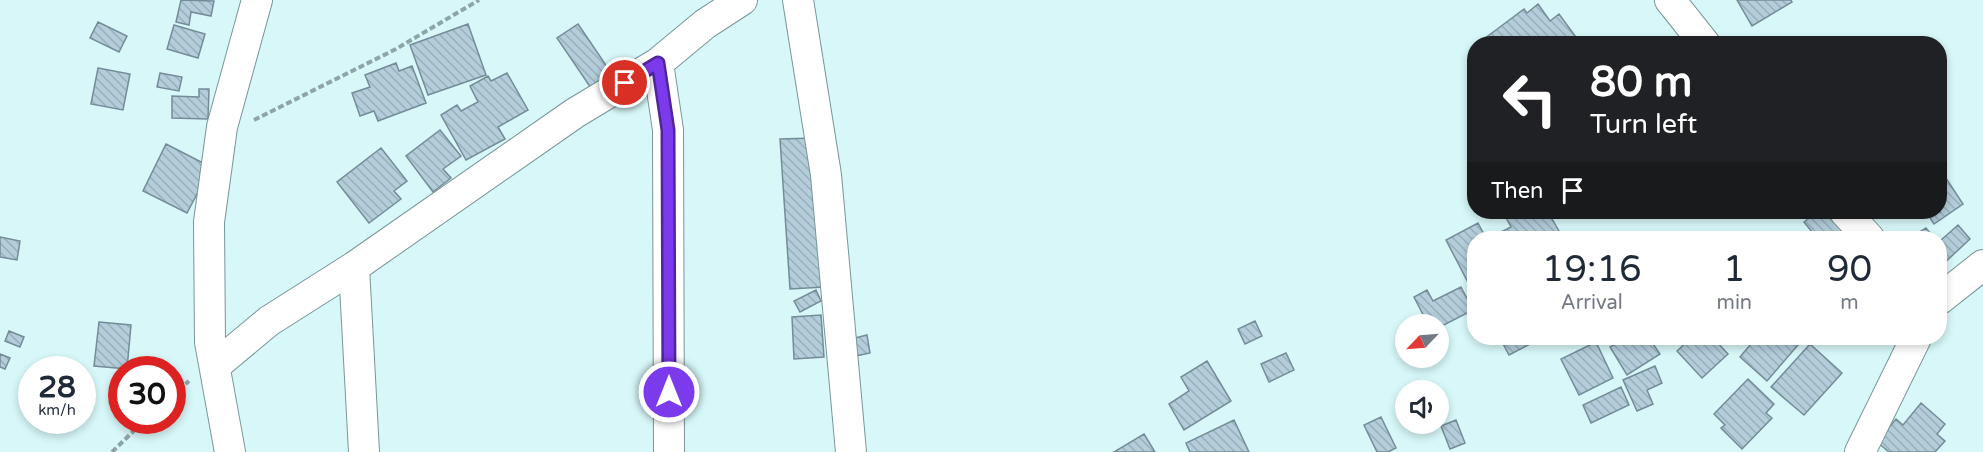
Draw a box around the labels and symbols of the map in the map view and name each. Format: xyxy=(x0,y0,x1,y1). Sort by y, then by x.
pin xyxy=(599,57,650,108)
north arrow xyxy=(1395,314,1449,368)
speed limit sign: 30 xyxy=(108,356,186,434)
position arrow xyxy=(637,360,701,424)

